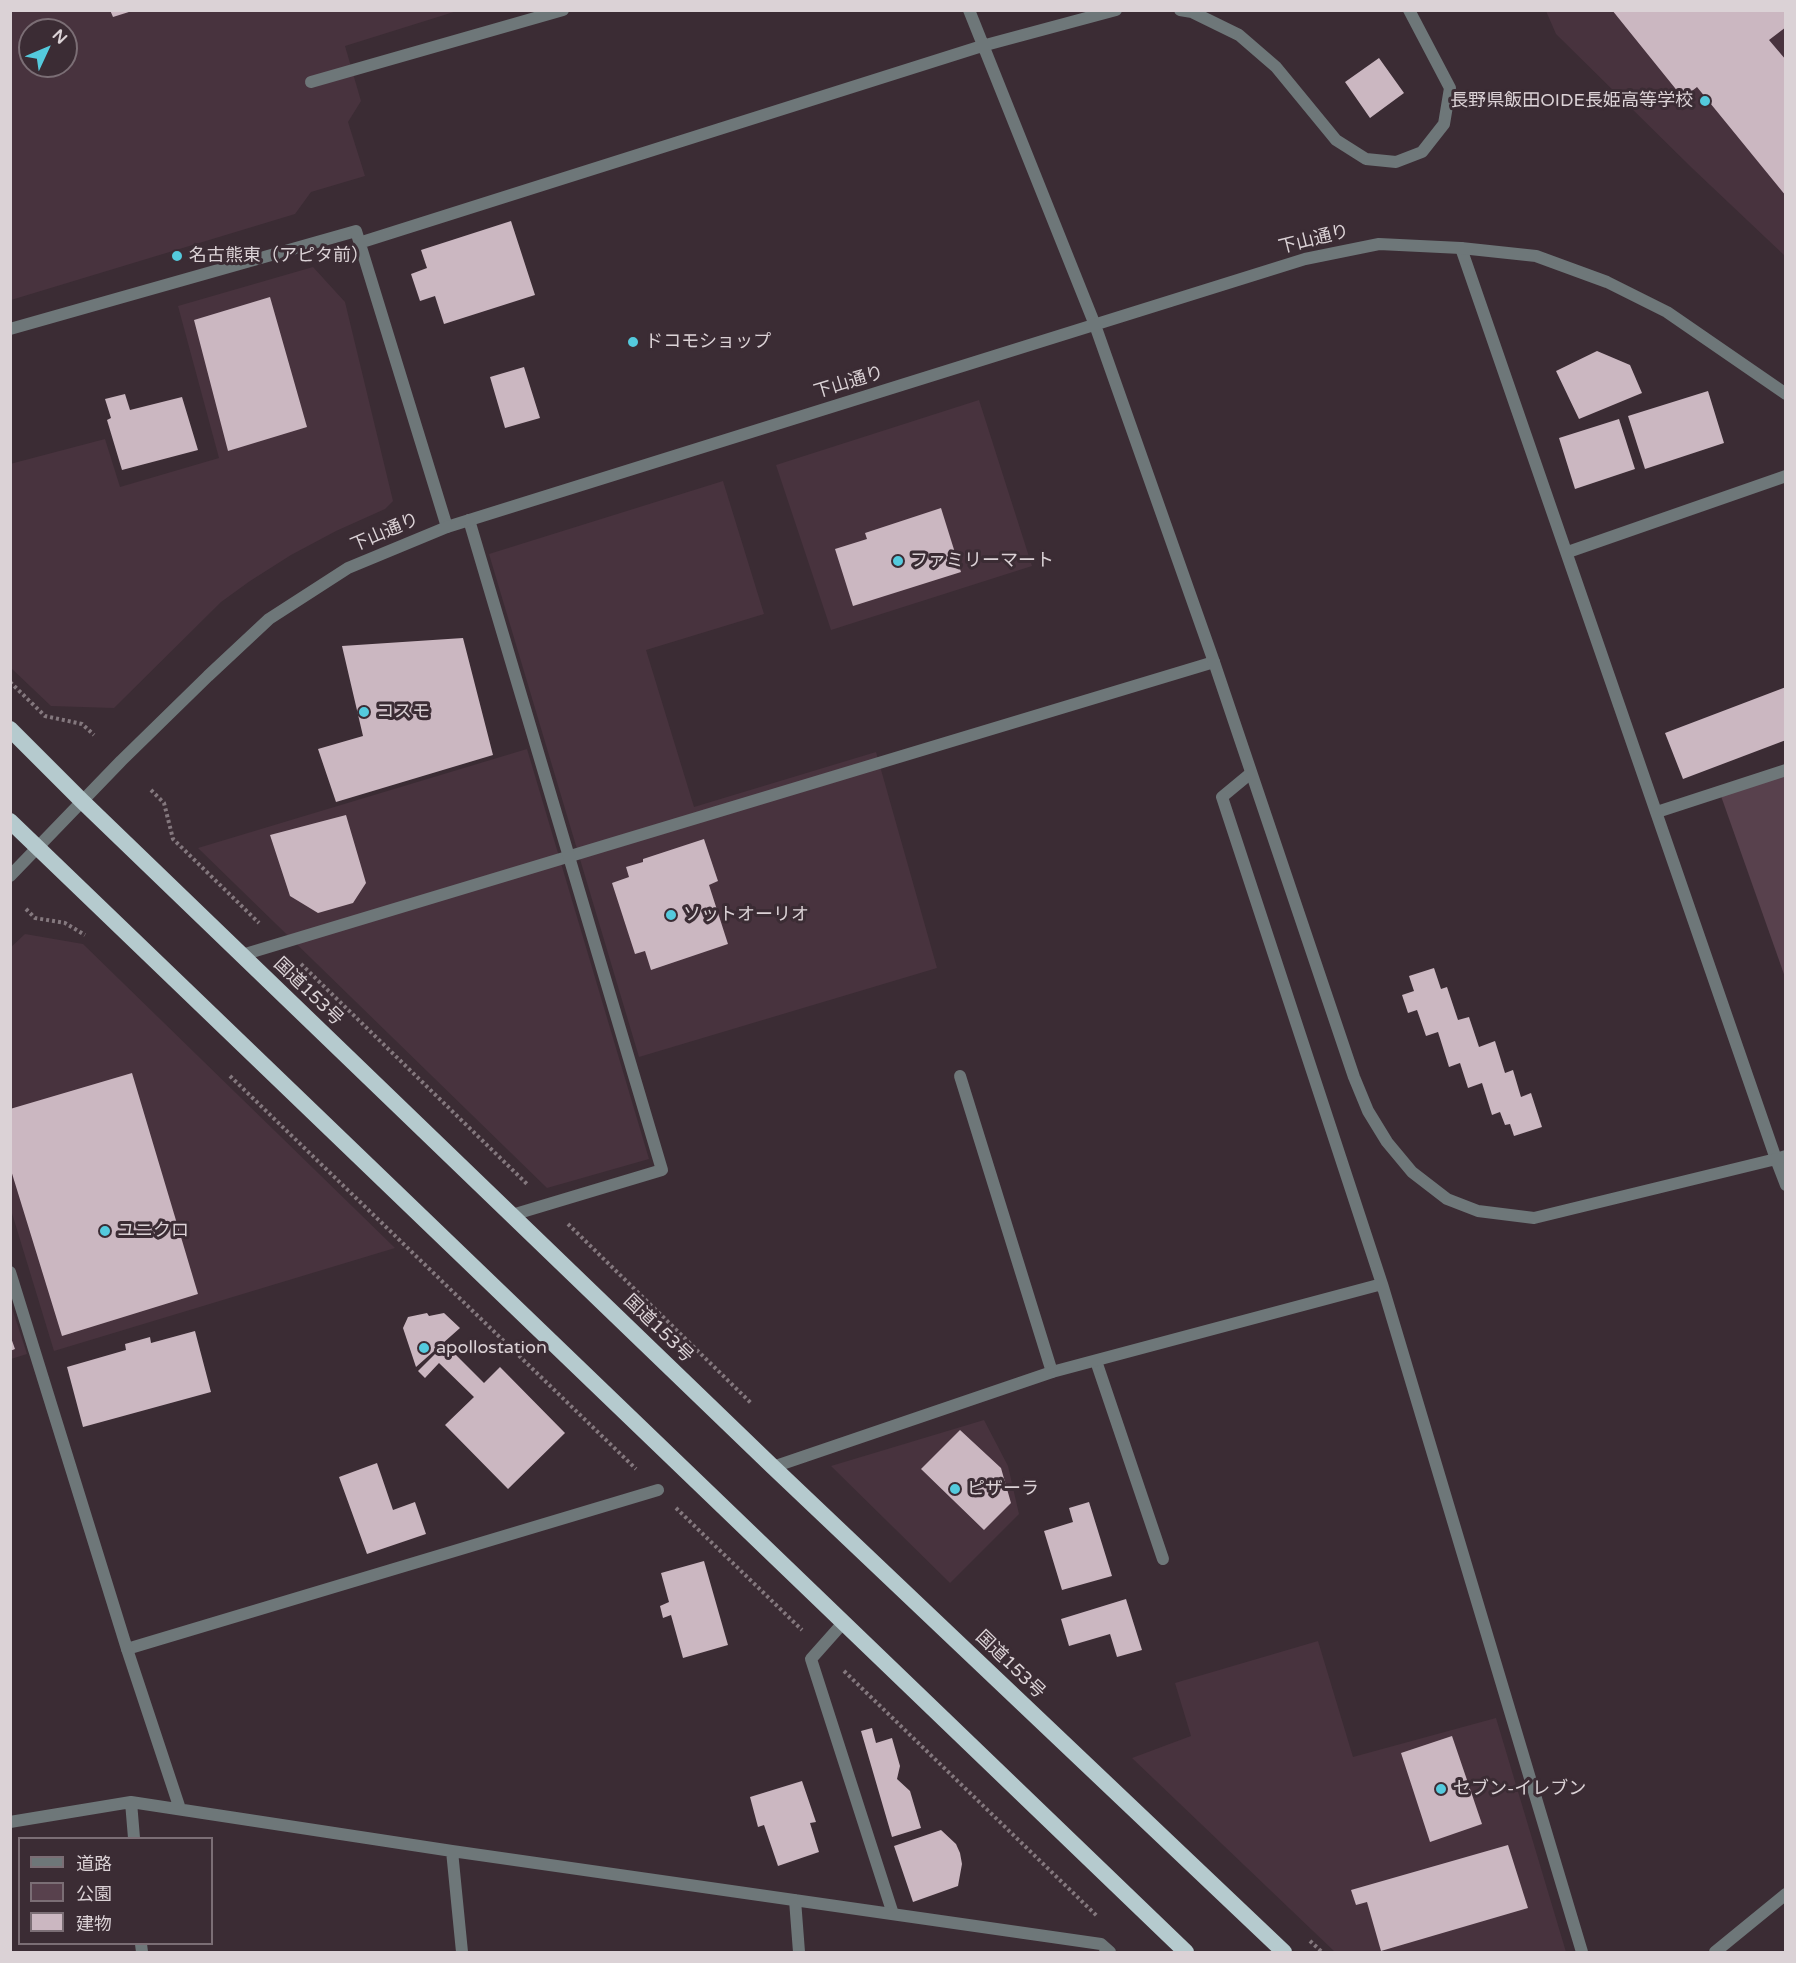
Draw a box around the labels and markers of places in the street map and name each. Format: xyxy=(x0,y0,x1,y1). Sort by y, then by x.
place label: 長野県飯田OIDE長姫高等学校 xyxy=(1450,90,1693,112)
marker: 長野県飯田OIDE長姫高等学校 xyxy=(1698,94,1712,108)
place label: 名古熊東（アピタ前） xyxy=(189,245,369,267)
marker: 名古熊東（アピタ前） xyxy=(170,249,184,263)
place label: ドコモショップ xyxy=(645,331,771,353)
marker: ドコモショップ xyxy=(626,335,640,349)
place label: ファミリーマート xyxy=(910,550,1054,572)
marker: ファミリーマート xyxy=(891,554,905,568)
place label: コスモ xyxy=(376,701,430,723)
marker: コスモ xyxy=(357,705,371,719)
place label: ソットオーリオ xyxy=(683,904,809,926)
marker: ソットオーリオ xyxy=(664,908,678,922)
place label: ユニクロ xyxy=(117,1220,189,1242)
marker: ユニクロ xyxy=(98,1224,112,1238)
place label: apollostation xyxy=(436,1337,547,1359)
marker: apollostation xyxy=(417,1341,431,1355)
place label: ピザーラ xyxy=(967,1478,1039,1500)
marker: ピザーラ xyxy=(948,1482,962,1496)
place label: セブン-イレブン xyxy=(1453,1778,1586,1800)
marker: セブン-イレブン xyxy=(1434,1782,1448,1796)

